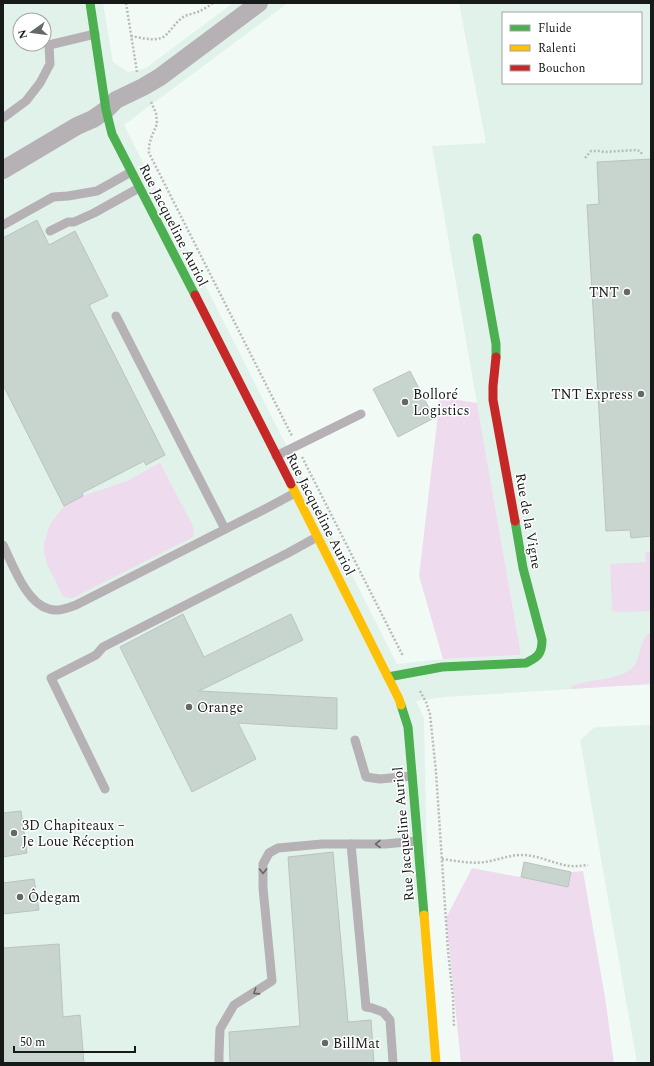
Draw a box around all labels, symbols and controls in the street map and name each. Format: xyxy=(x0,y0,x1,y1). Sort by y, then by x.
north arrow xyxy=(12,12,52,52)
legend xyxy=(502,12,642,84)
text: Fluide xyxy=(538,19,572,38)
text: N xyxy=(13,28,32,41)
text: Ralenti xyxy=(538,39,576,58)
text: Bouchon xyxy=(538,59,585,78)
street label: Rue Jacqueline Auriol xyxy=(134,160,214,290)
place label: TNT xyxy=(589,282,619,303)
marker: TNT xyxy=(622,287,632,297)
place label: Bolloré Logistics xyxy=(413,384,469,421)
place label: TNT Express xyxy=(551,384,633,405)
marker: TNT Express xyxy=(636,389,646,399)
marker: Bolloré Logistics xyxy=(400,397,410,407)
street label: Rue Jacqueline Auriol xyxy=(281,449,361,579)
street label: Rue de la Vigne xyxy=(510,471,547,571)
place label: Orange xyxy=(197,697,243,718)
marker: Orange xyxy=(184,702,194,712)
street label: Rue Jacqueline Auriol xyxy=(387,766,420,902)
place label: 3D Chapiteaux – Je Loue Réception xyxy=(22,815,135,852)
marker: 3D Chapiteaux – Je Loue Réception xyxy=(9,828,19,838)
one-way arrow xyxy=(375,840,381,848)
one-way arrow xyxy=(259,868,267,874)
place label: Ôdegam xyxy=(28,887,80,908)
marker: Ôdegam xyxy=(15,892,25,902)
one-way arrow xyxy=(253,987,260,995)
scale bar xyxy=(14,1028,135,1054)
text: 50 m xyxy=(20,1033,45,1052)
place label: BillMat xyxy=(333,1033,380,1054)
marker: BillMat xyxy=(320,1038,330,1048)

